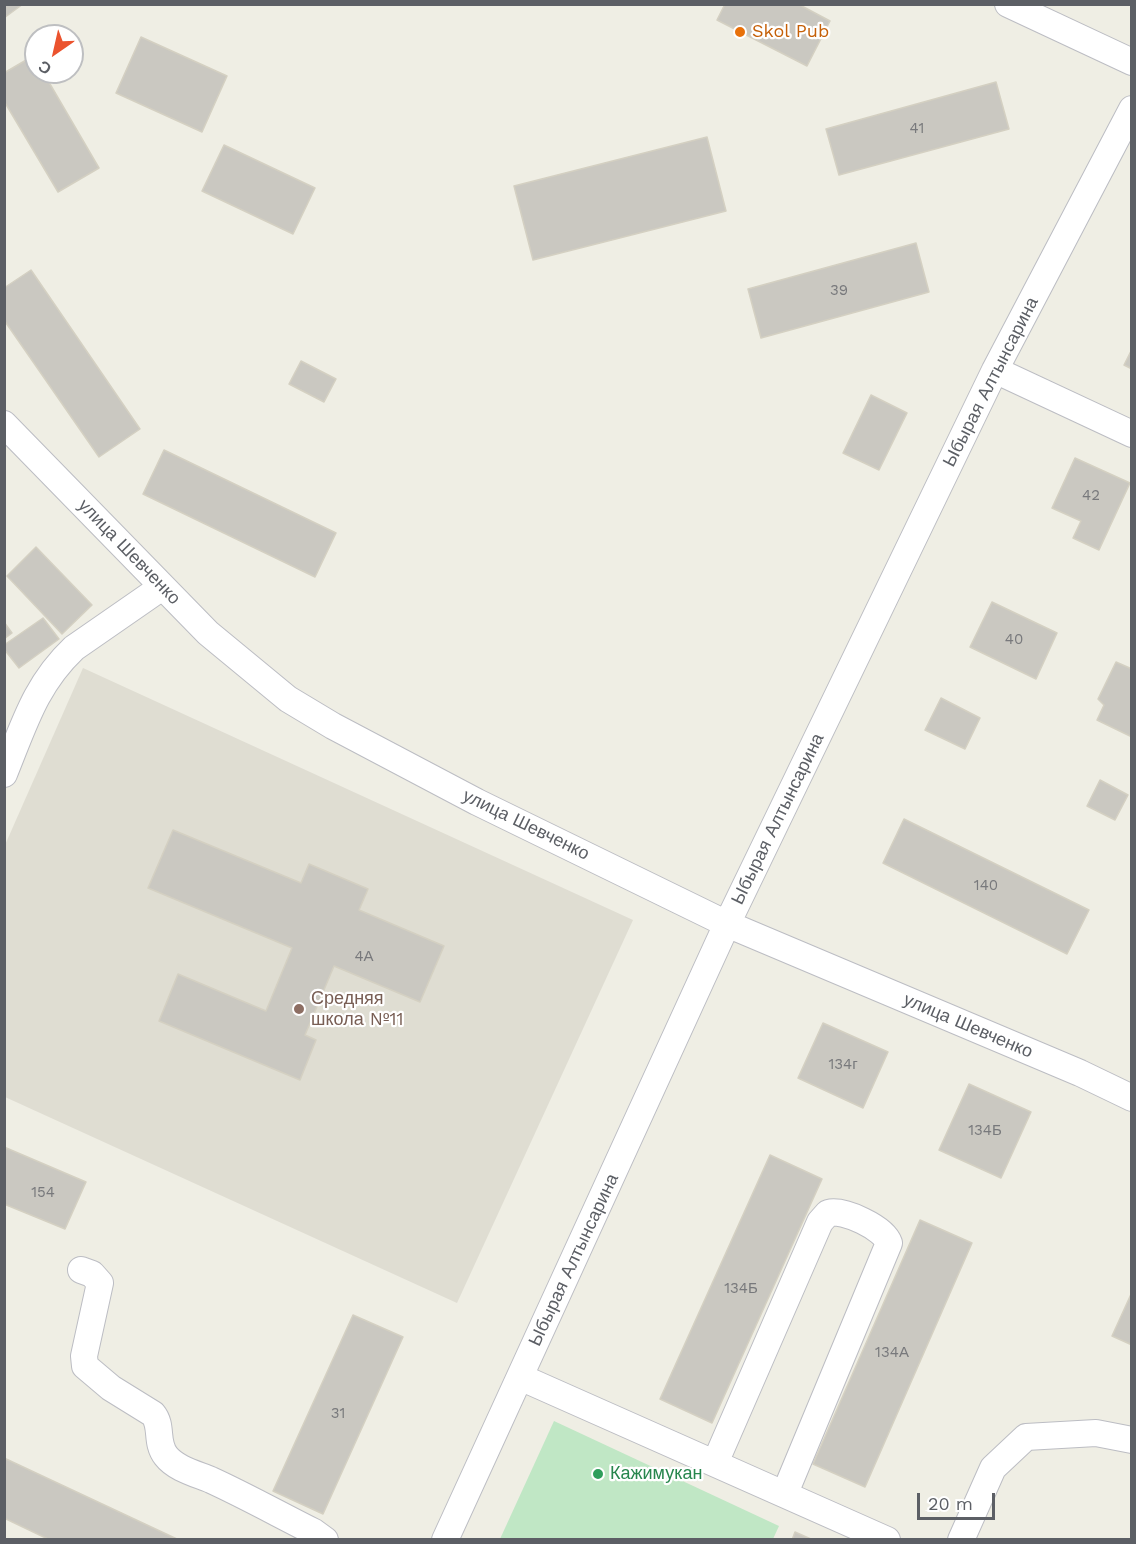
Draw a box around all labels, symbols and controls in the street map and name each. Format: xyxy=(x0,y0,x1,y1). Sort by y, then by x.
place label: Skol Pub xyxy=(752,21,829,43)
north arrow xyxy=(24,24,84,84)
marker: Skol Pub xyxy=(733,25,747,39)
text: С xyxy=(35,57,55,79)
house number: 41 xyxy=(910,120,924,138)
house number: 39 xyxy=(830,282,848,300)
street label: Ыбырая Алтынсарина xyxy=(939,293,1043,471)
house number: 42 xyxy=(1082,487,1100,505)
street label: улица Шевченко xyxy=(73,495,185,609)
house number: 40 xyxy=(1005,631,1023,649)
street label: Ыбырая Алтынсарина xyxy=(727,730,829,908)
street label: улица Шевченко xyxy=(459,785,593,865)
house number: 140 xyxy=(974,877,998,895)
house number: 4А xyxy=(354,948,374,966)
place label: Средняя школа №11 xyxy=(311,988,404,1030)
street label: улица Шевченко xyxy=(900,989,1036,1063)
marker: Средняя школа №11 xyxy=(292,1002,306,1016)
house number: 134г xyxy=(828,1056,858,1074)
house number: 134Б xyxy=(968,1122,1002,1140)
street label: Ыбырая Алтынсарина xyxy=(525,1170,623,1350)
house number: 154 xyxy=(31,1184,55,1202)
house number: 134Б xyxy=(724,1280,758,1298)
house number: 134А xyxy=(875,1344,909,1362)
house number: 31 xyxy=(331,1405,345,1423)
place label: Кажимукан xyxy=(610,1463,702,1485)
marker: Кажимукан xyxy=(591,1467,605,1481)
scale bar xyxy=(920,1481,998,1519)
text: 20 m xyxy=(928,1493,973,1514)

